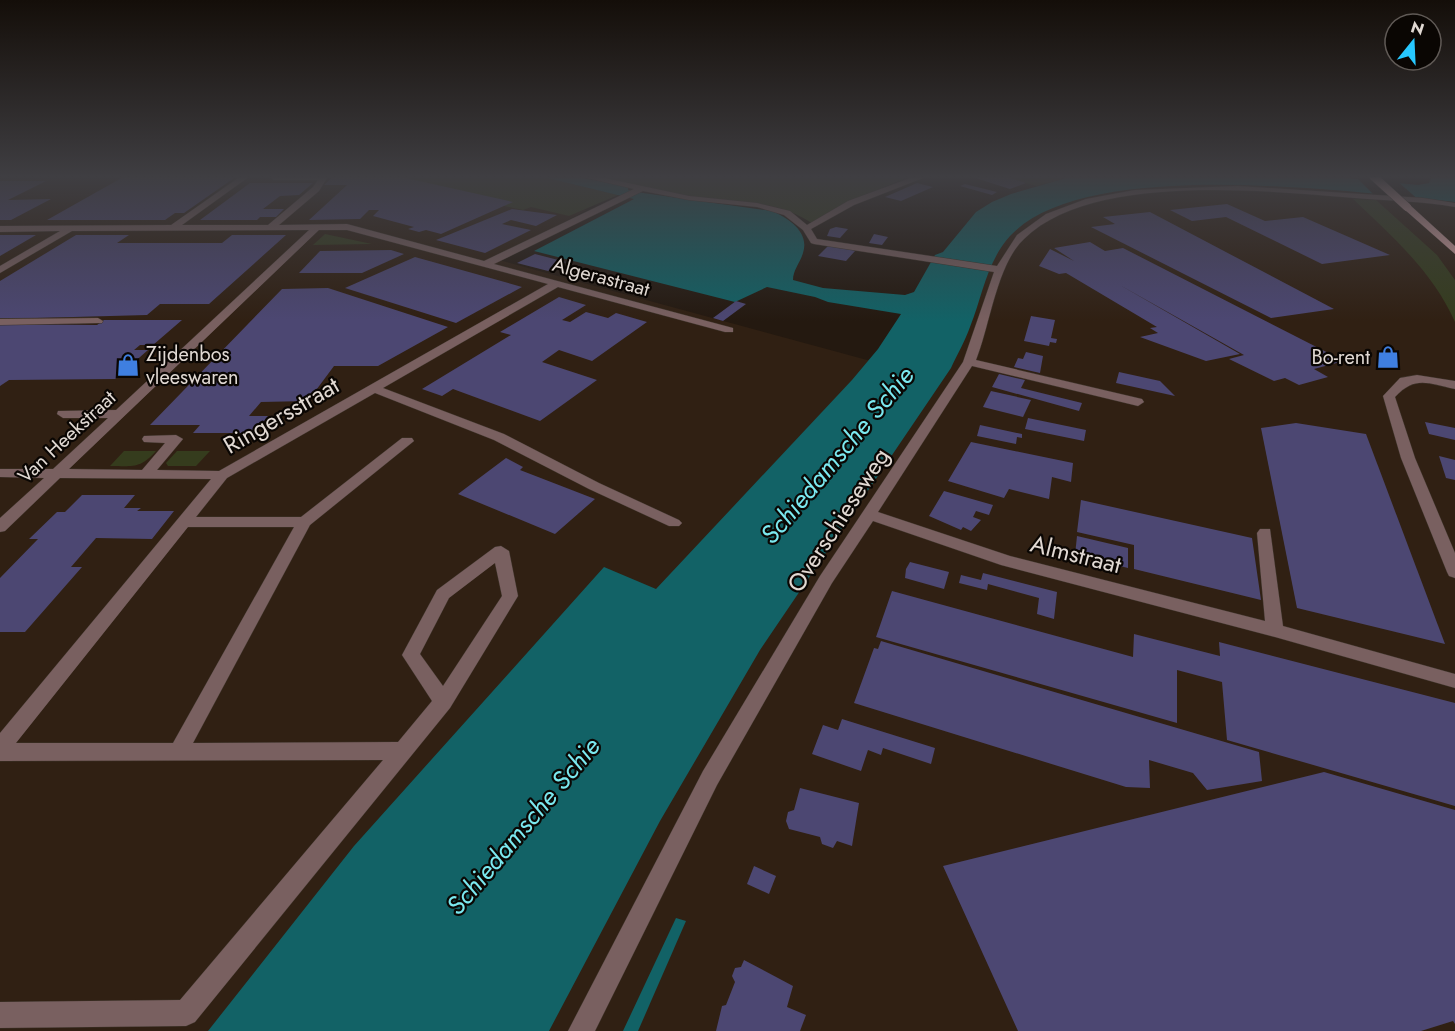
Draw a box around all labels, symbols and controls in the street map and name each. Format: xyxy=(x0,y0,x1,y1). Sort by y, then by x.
north arrow xyxy=(1383,12,1443,72)
text: N xyxy=(1408,15,1427,41)
street label: Algerastraat xyxy=(549,250,653,304)
place label: Zijdenbos vleeswaren xyxy=(146,340,239,392)
place label: Bo-rent xyxy=(1312,343,1370,372)
shop icon: Bo-rent xyxy=(1375,344,1401,370)
shop icon: Zijdenbos vleeswaren xyxy=(115,352,141,378)
water label: Schiedamsche Schie xyxy=(751,358,923,552)
street label: Ringersstraat xyxy=(216,368,346,462)
street label: Van Heekstraat xyxy=(11,384,123,490)
street label: Overschieseweg xyxy=(778,441,898,599)
street label: Almstraat xyxy=(1027,526,1125,582)
water label: Schiedamsche Schie xyxy=(437,729,609,923)

